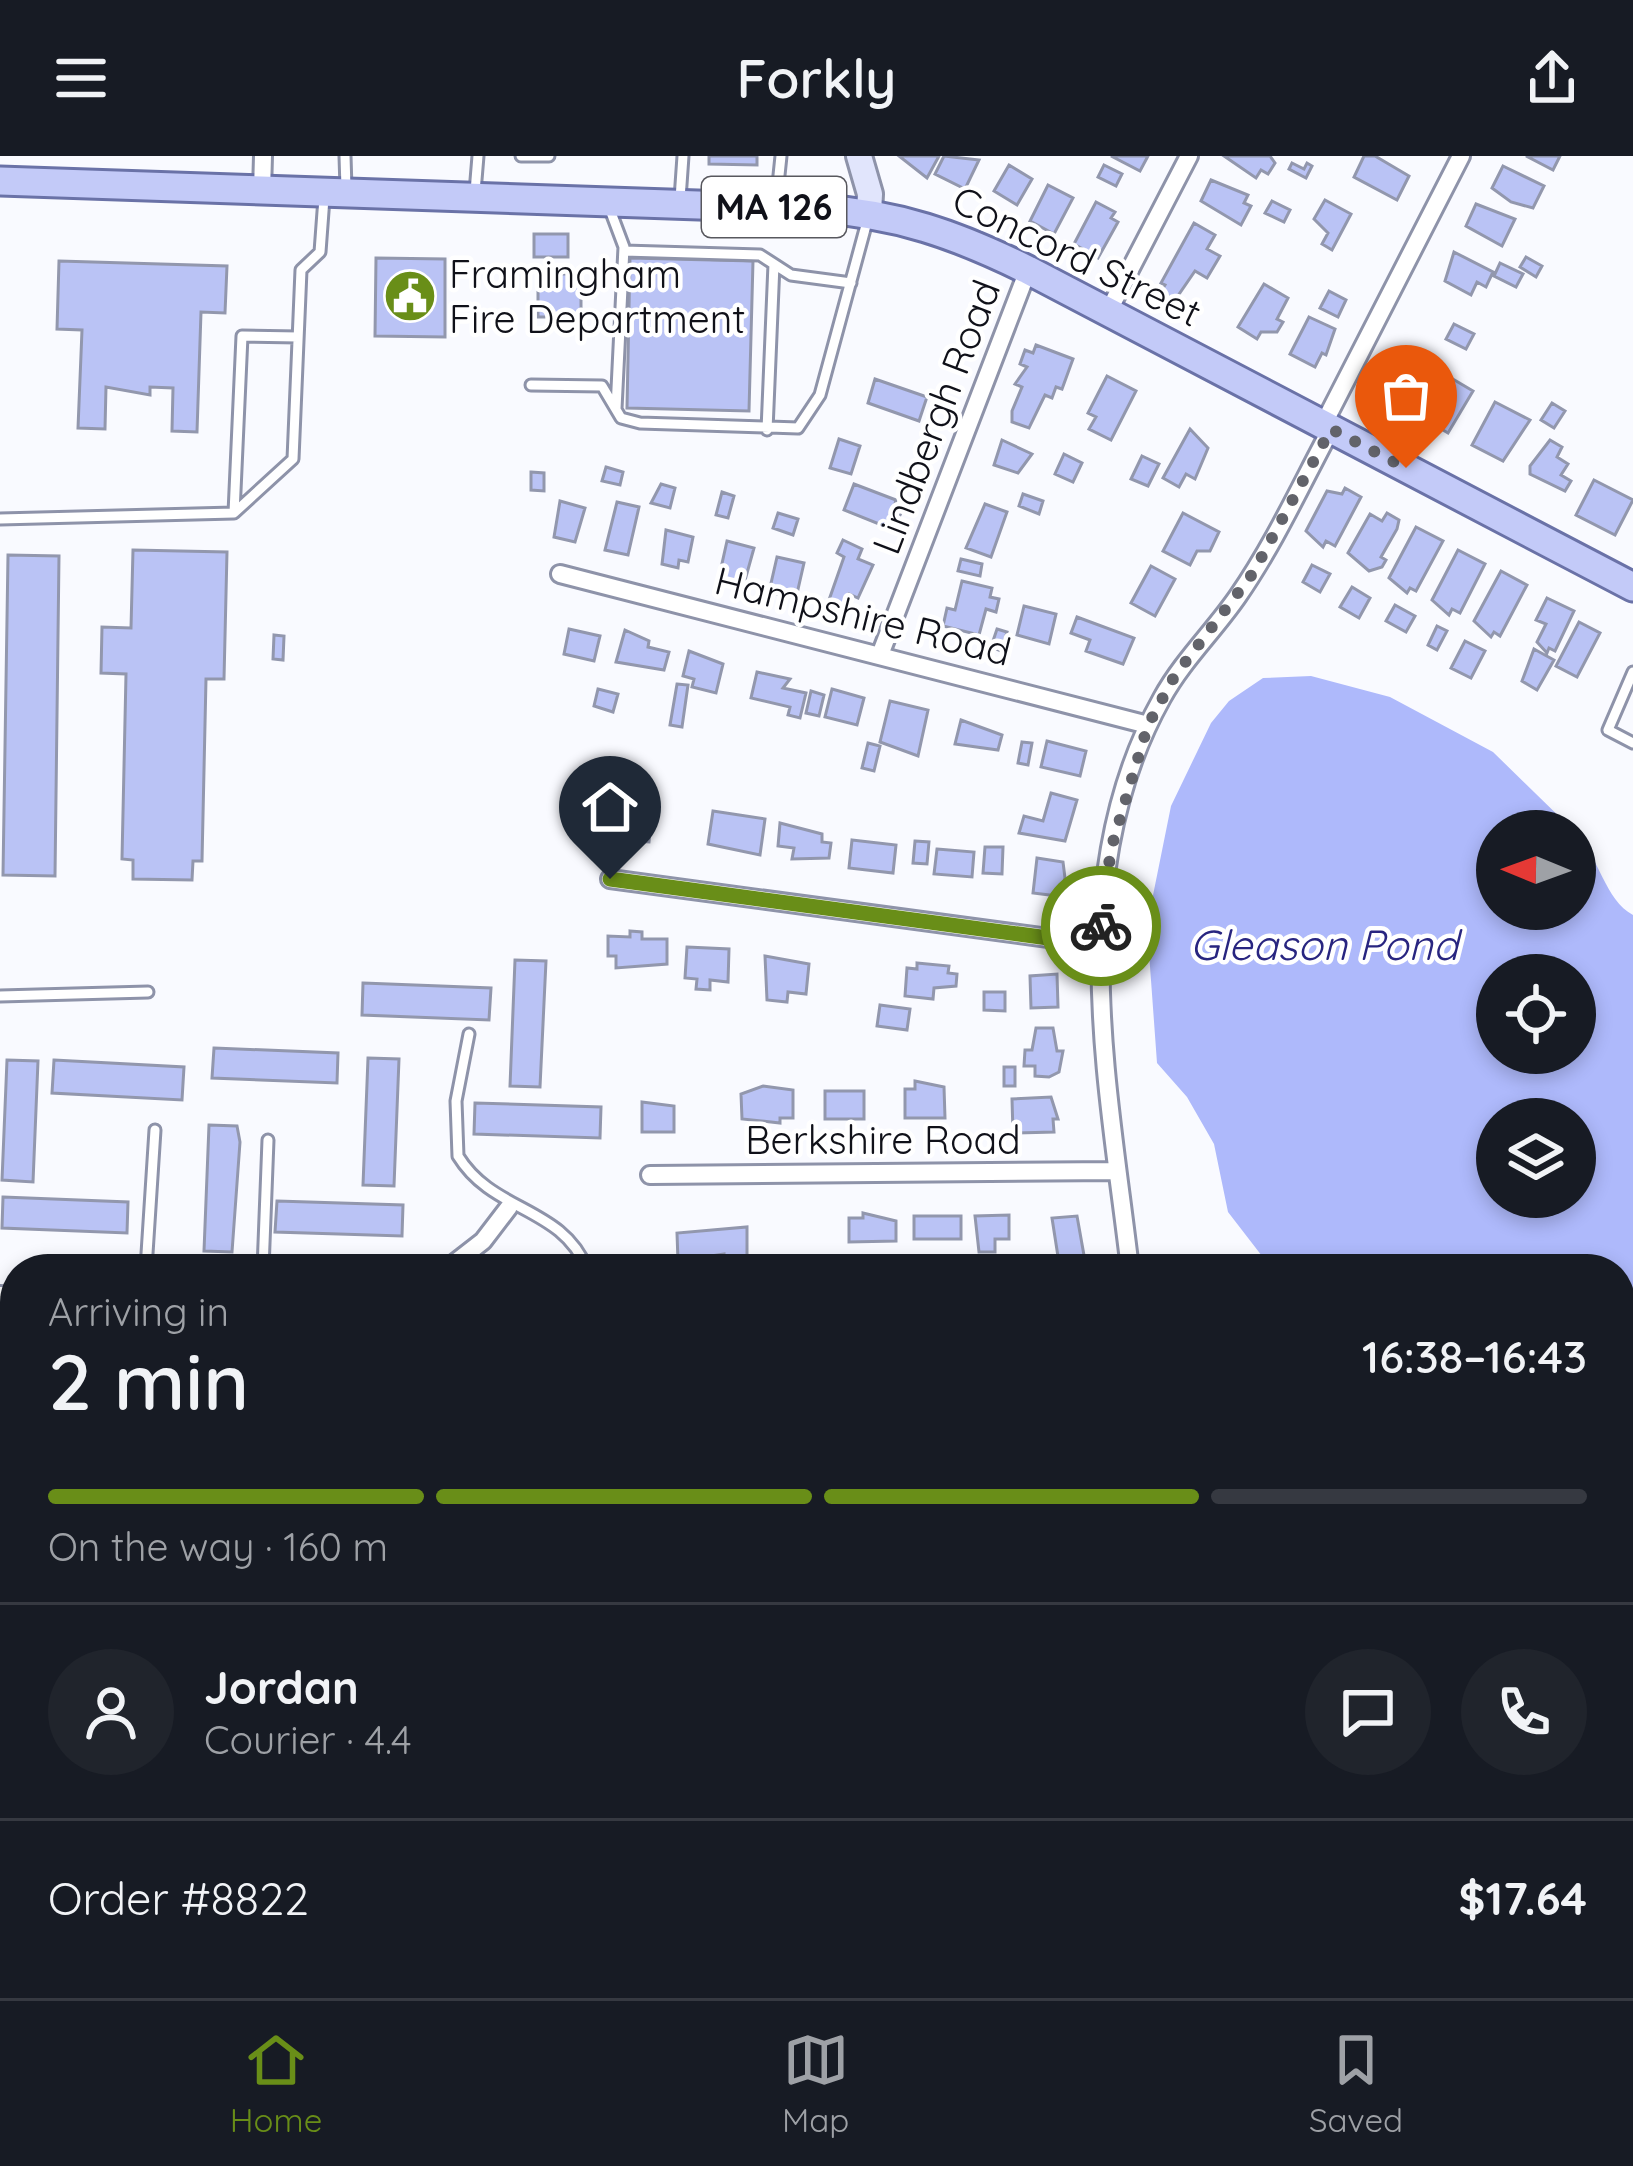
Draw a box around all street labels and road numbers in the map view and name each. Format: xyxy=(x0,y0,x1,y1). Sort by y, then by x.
street label: Concord Street xyxy=(945,174,1209,337)
road number: MA 126 xyxy=(702,177,846,237)
street label: Lindbergh Road xyxy=(861,273,1010,561)
street label: Hampshire Road xyxy=(710,555,1016,676)
street label: Berkshire Road xyxy=(745,1115,1021,1164)

